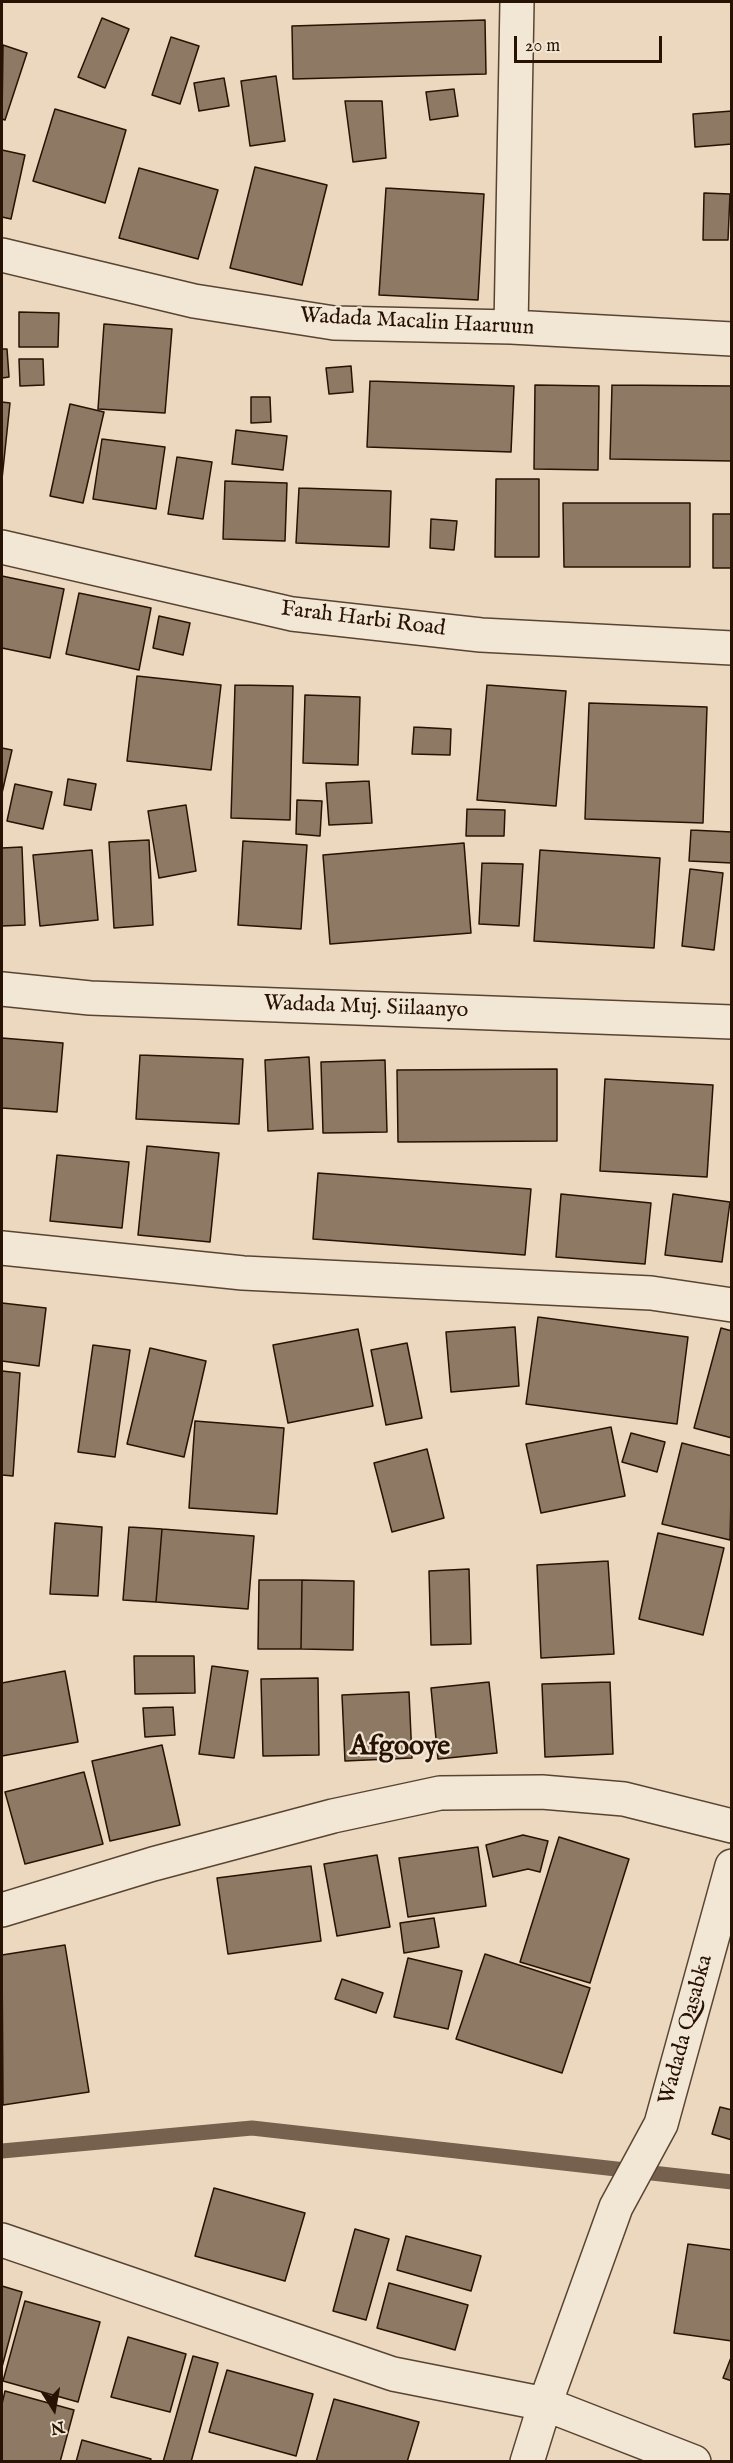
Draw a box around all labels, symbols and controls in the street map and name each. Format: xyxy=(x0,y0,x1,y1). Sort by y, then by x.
scale bar xyxy=(517,24,666,62)
text: 20 m xyxy=(525,35,560,58)
street label: Wadada Macalin Haaruun xyxy=(299,304,535,342)
street label: Farah Harbi Road xyxy=(279,597,447,643)
street label: Wadada Muj. Siilaanyo xyxy=(263,991,469,1025)
district label: Afgooye xyxy=(350,1731,450,1765)
street label: Wadada Qasabka xyxy=(654,1952,720,2108)
north arrow xyxy=(24,2379,84,2439)
text: N xyxy=(49,2416,66,2438)

